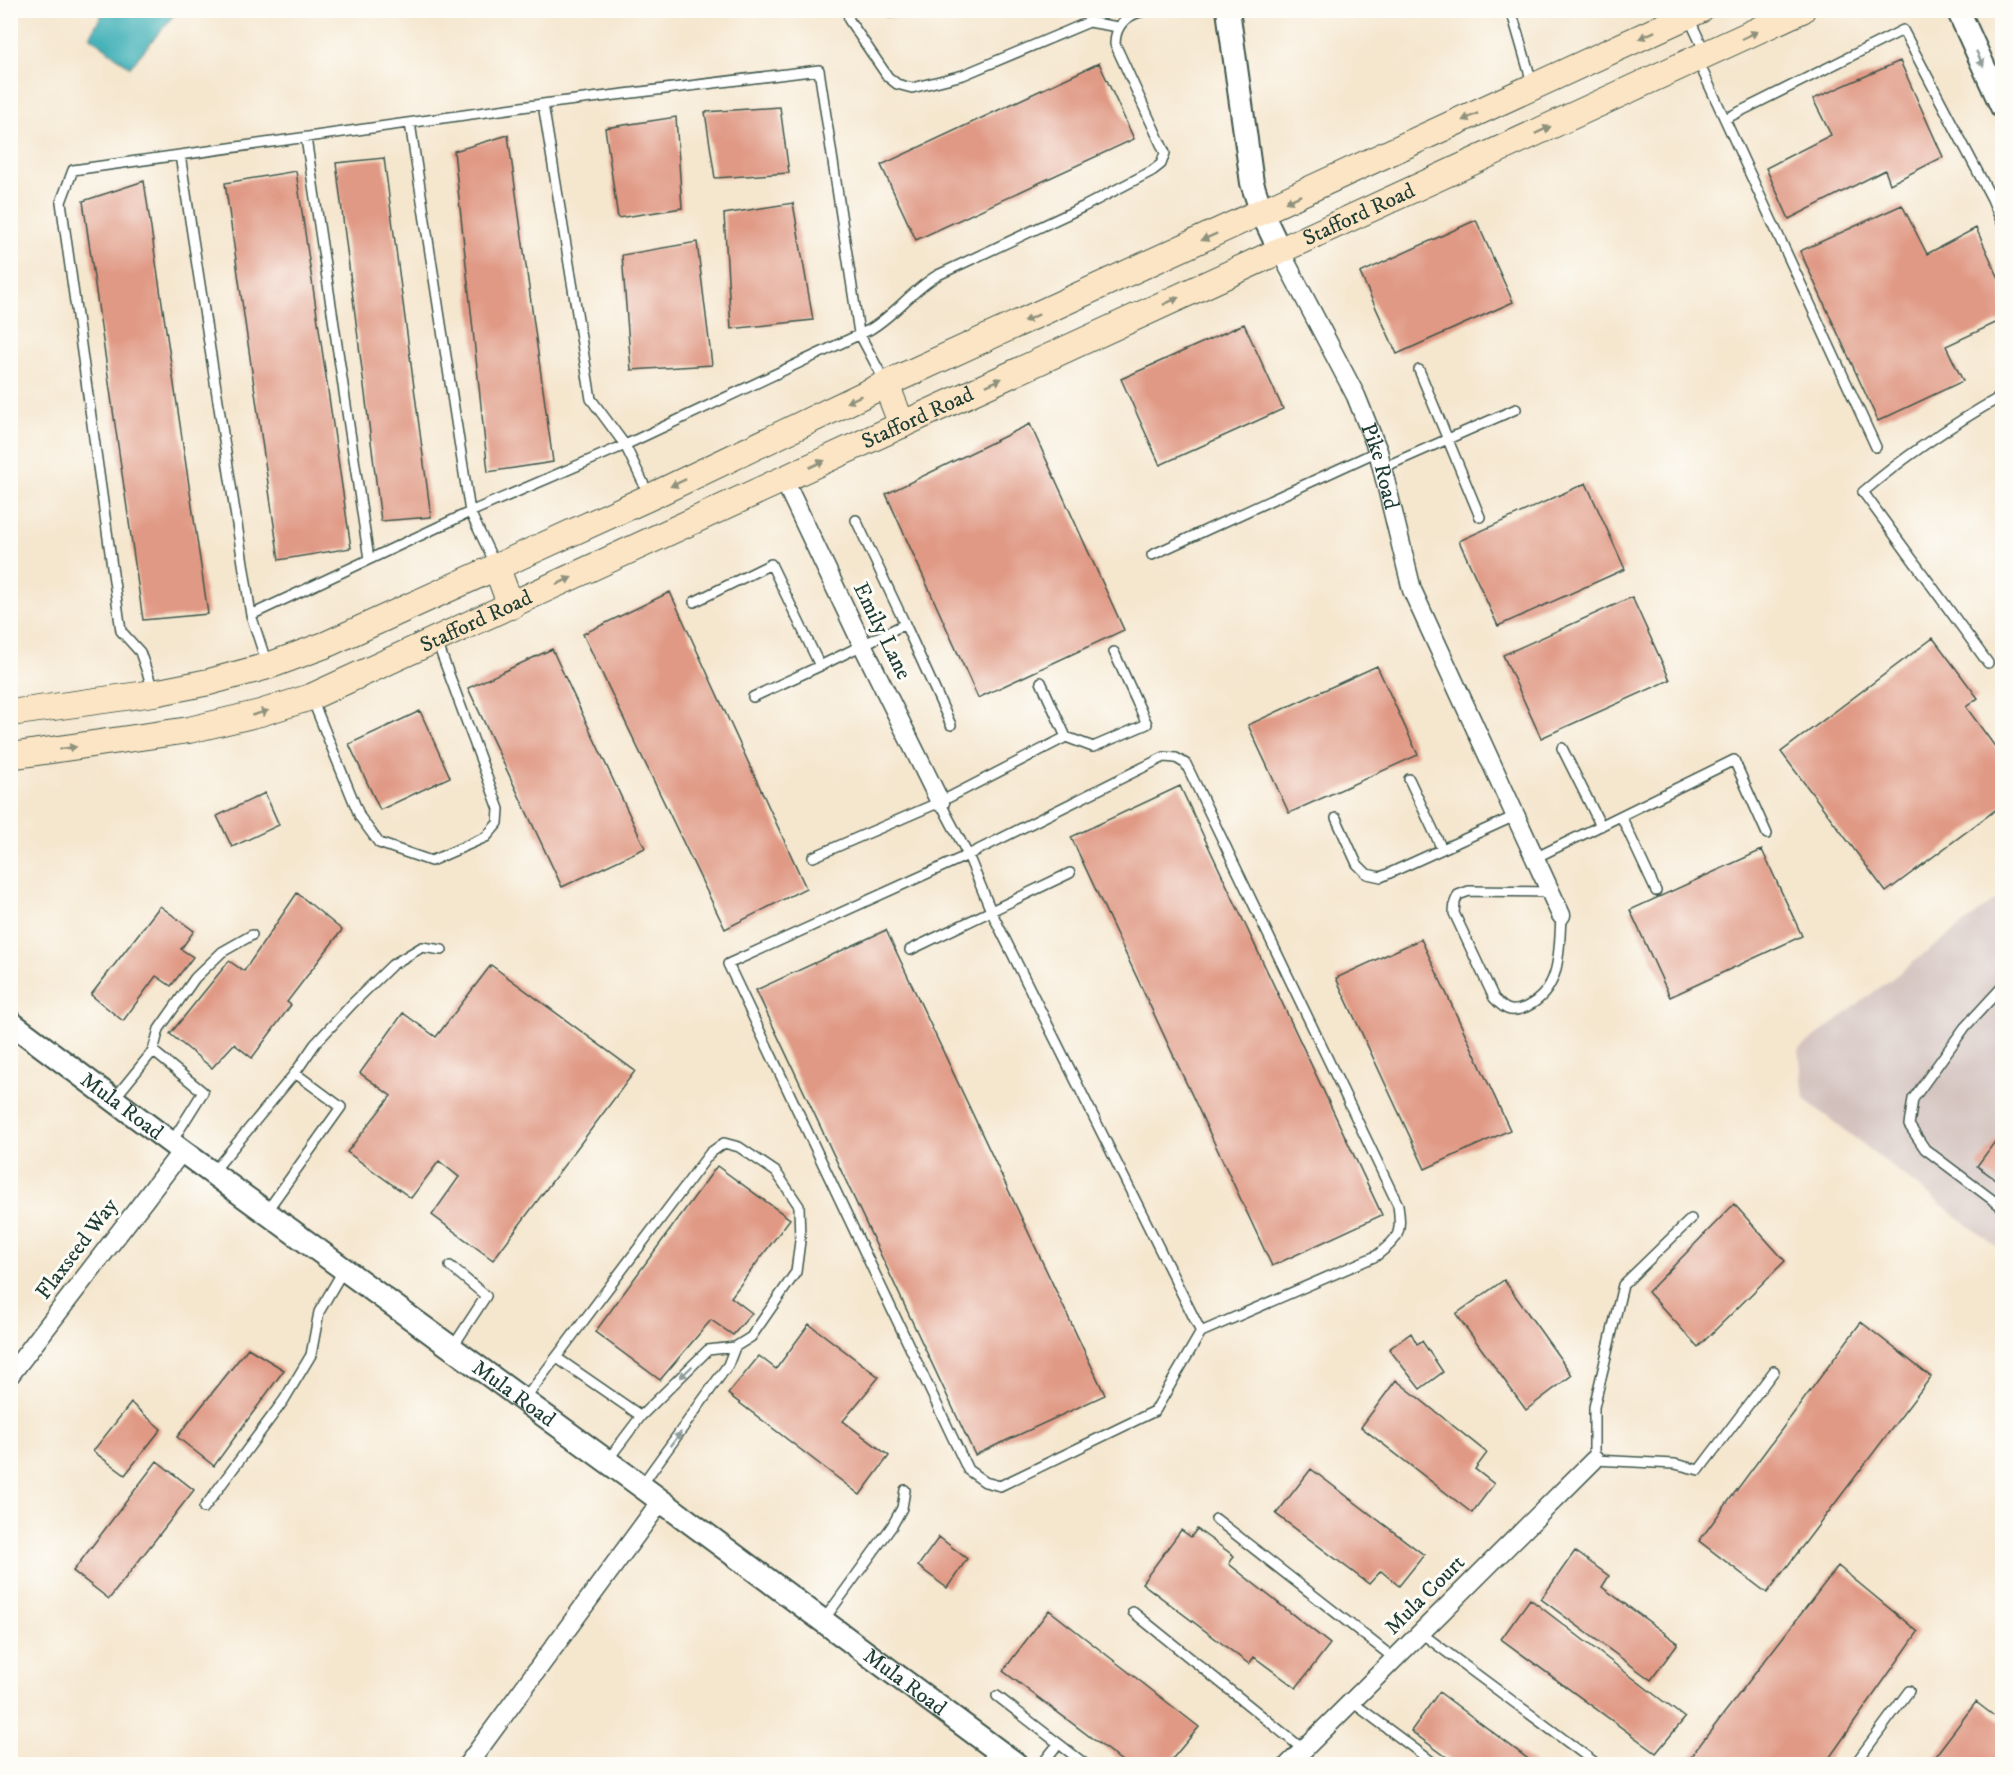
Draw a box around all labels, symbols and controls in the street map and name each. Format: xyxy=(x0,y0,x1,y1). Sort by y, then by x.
one-way arrow xyxy=(1638,30,1656,40)
one-way arrow xyxy=(1741,30,1758,39)
one-way arrow xyxy=(1976,50,1985,68)
one-way arrow xyxy=(1462,112,1479,121)
one-way arrow xyxy=(1534,125,1551,134)
street label: Stafford Road xyxy=(1299,177,1419,252)
one-way arrow xyxy=(1285,194,1302,203)
one-way arrow xyxy=(1200,233,1217,242)
one-way arrow xyxy=(1163,296,1180,305)
one-way arrow xyxy=(1022,313,1040,323)
one-way arrow xyxy=(986,378,1003,387)
street label: Stafford Road xyxy=(857,380,978,455)
one-way arrow xyxy=(846,395,863,404)
street label: Pike Road xyxy=(1355,419,1405,512)
one-way arrow xyxy=(809,460,826,469)
one-way arrow xyxy=(670,479,687,488)
one-way arrow xyxy=(556,576,574,586)
street label: Emily Lane xyxy=(847,578,917,684)
street label: Stafford Road xyxy=(416,584,536,658)
one-way arrow xyxy=(251,708,269,717)
one-way arrow xyxy=(59,743,78,752)
street label: Mula Road xyxy=(75,1066,169,1146)
street label: Flaxseed Way xyxy=(30,1193,124,1305)
street label: Mula Road xyxy=(467,1354,561,1433)
one-way arrow xyxy=(678,1365,693,1379)
one-way arrow xyxy=(670,1431,682,1447)
street label: Mula Court xyxy=(1379,1549,1471,1641)
street label: Mula Road xyxy=(858,1642,952,1721)

